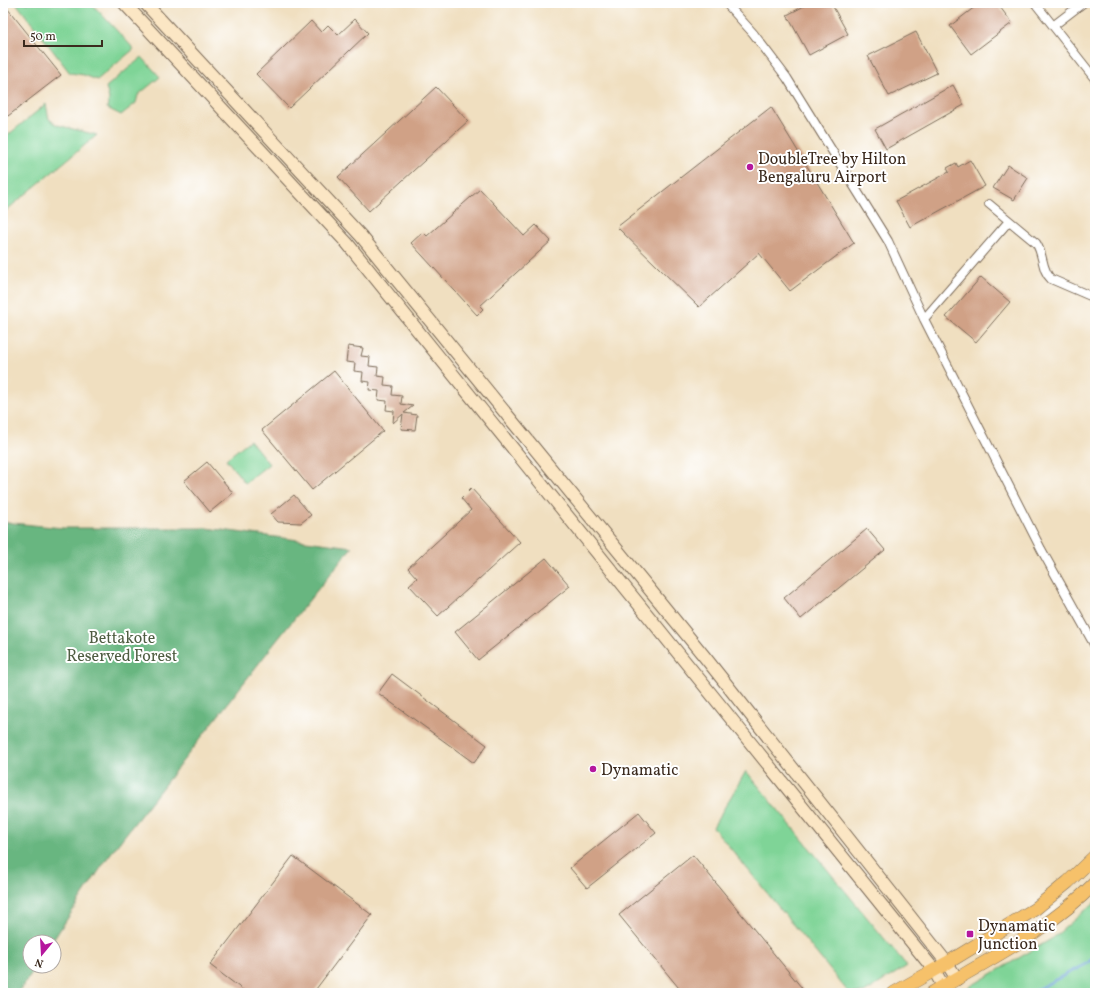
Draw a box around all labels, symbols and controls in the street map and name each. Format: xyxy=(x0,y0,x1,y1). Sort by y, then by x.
scale bar xyxy=(24,22,102,48)
text: 50 m xyxy=(30,29,56,45)
place label: DoubleTree by Hilton Bengaluru Airport xyxy=(758,149,906,189)
marker: DoubleTree by Hilton Bengaluru Airport xyxy=(745,162,755,172)
park label: Bettakote Reserved Forest xyxy=(67,628,178,668)
place label: Dynamatic xyxy=(601,760,678,782)
marker: Dynamatic xyxy=(588,764,598,774)
place label: Dynamatic Junction xyxy=(978,916,1055,956)
marker: Dynamatic Junction xyxy=(965,929,975,939)
north arrow xyxy=(22,934,62,974)
text: N xyxy=(33,954,45,970)

